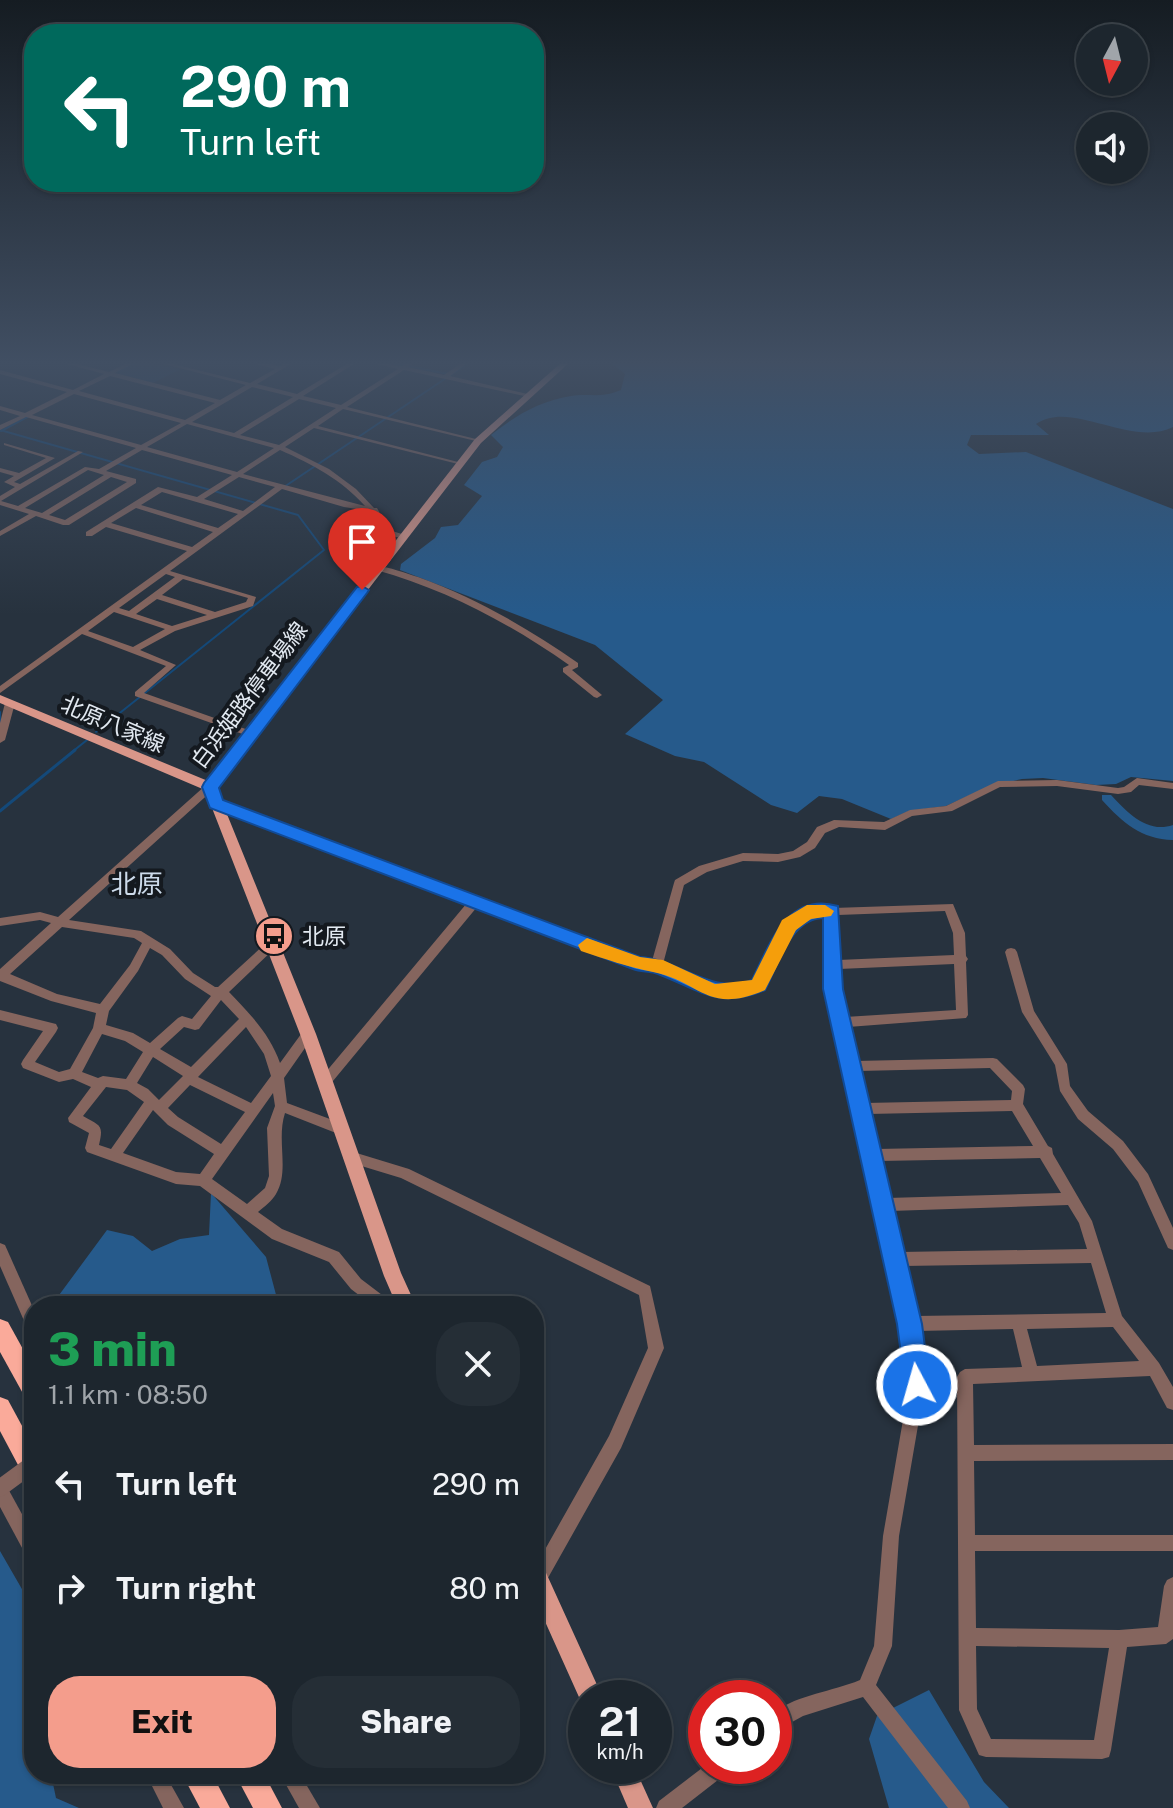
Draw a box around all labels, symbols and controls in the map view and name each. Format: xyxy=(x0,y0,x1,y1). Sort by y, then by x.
north arrow xyxy=(1076,24,1148,96)
map controls xyxy=(1076,24,1148,184)
text: 290 m xyxy=(180,54,351,120)
icon: left xyxy=(48,56,152,160)
button: sound xyxy=(1076,112,1148,184)
text: Turn left xyxy=(180,121,321,163)
pin xyxy=(328,508,396,590)
icon: arrive xyxy=(340,520,384,564)
street label: 白浜姫路停車場線 xyxy=(186,617,312,773)
street label: 北原八家線 xyxy=(57,691,169,757)
district label: 北原 xyxy=(111,868,163,899)
bus stop icon: 北原 xyxy=(253,915,295,957)
place label: 北原 xyxy=(302,923,346,949)
text: 3 min xyxy=(48,1320,177,1377)
button: close xyxy=(436,1322,520,1406)
position arrow xyxy=(875,1343,959,1427)
text: 1.1 km · 08:50 xyxy=(48,1379,208,1410)
icon: left xyxy=(48,1462,92,1506)
text: Turn left xyxy=(116,1466,237,1502)
text: 290 m xyxy=(432,1466,520,1502)
icon: right xyxy=(48,1566,92,1610)
text: Turn right xyxy=(116,1570,256,1606)
text: 80 m xyxy=(449,1570,520,1606)
button: Exit xyxy=(48,1676,276,1768)
button: Share xyxy=(292,1676,520,1768)
speed limit sign: 30 xyxy=(688,1680,792,1784)
text: 21 xyxy=(599,1698,641,1745)
text: km/h xyxy=(596,1740,644,1764)

